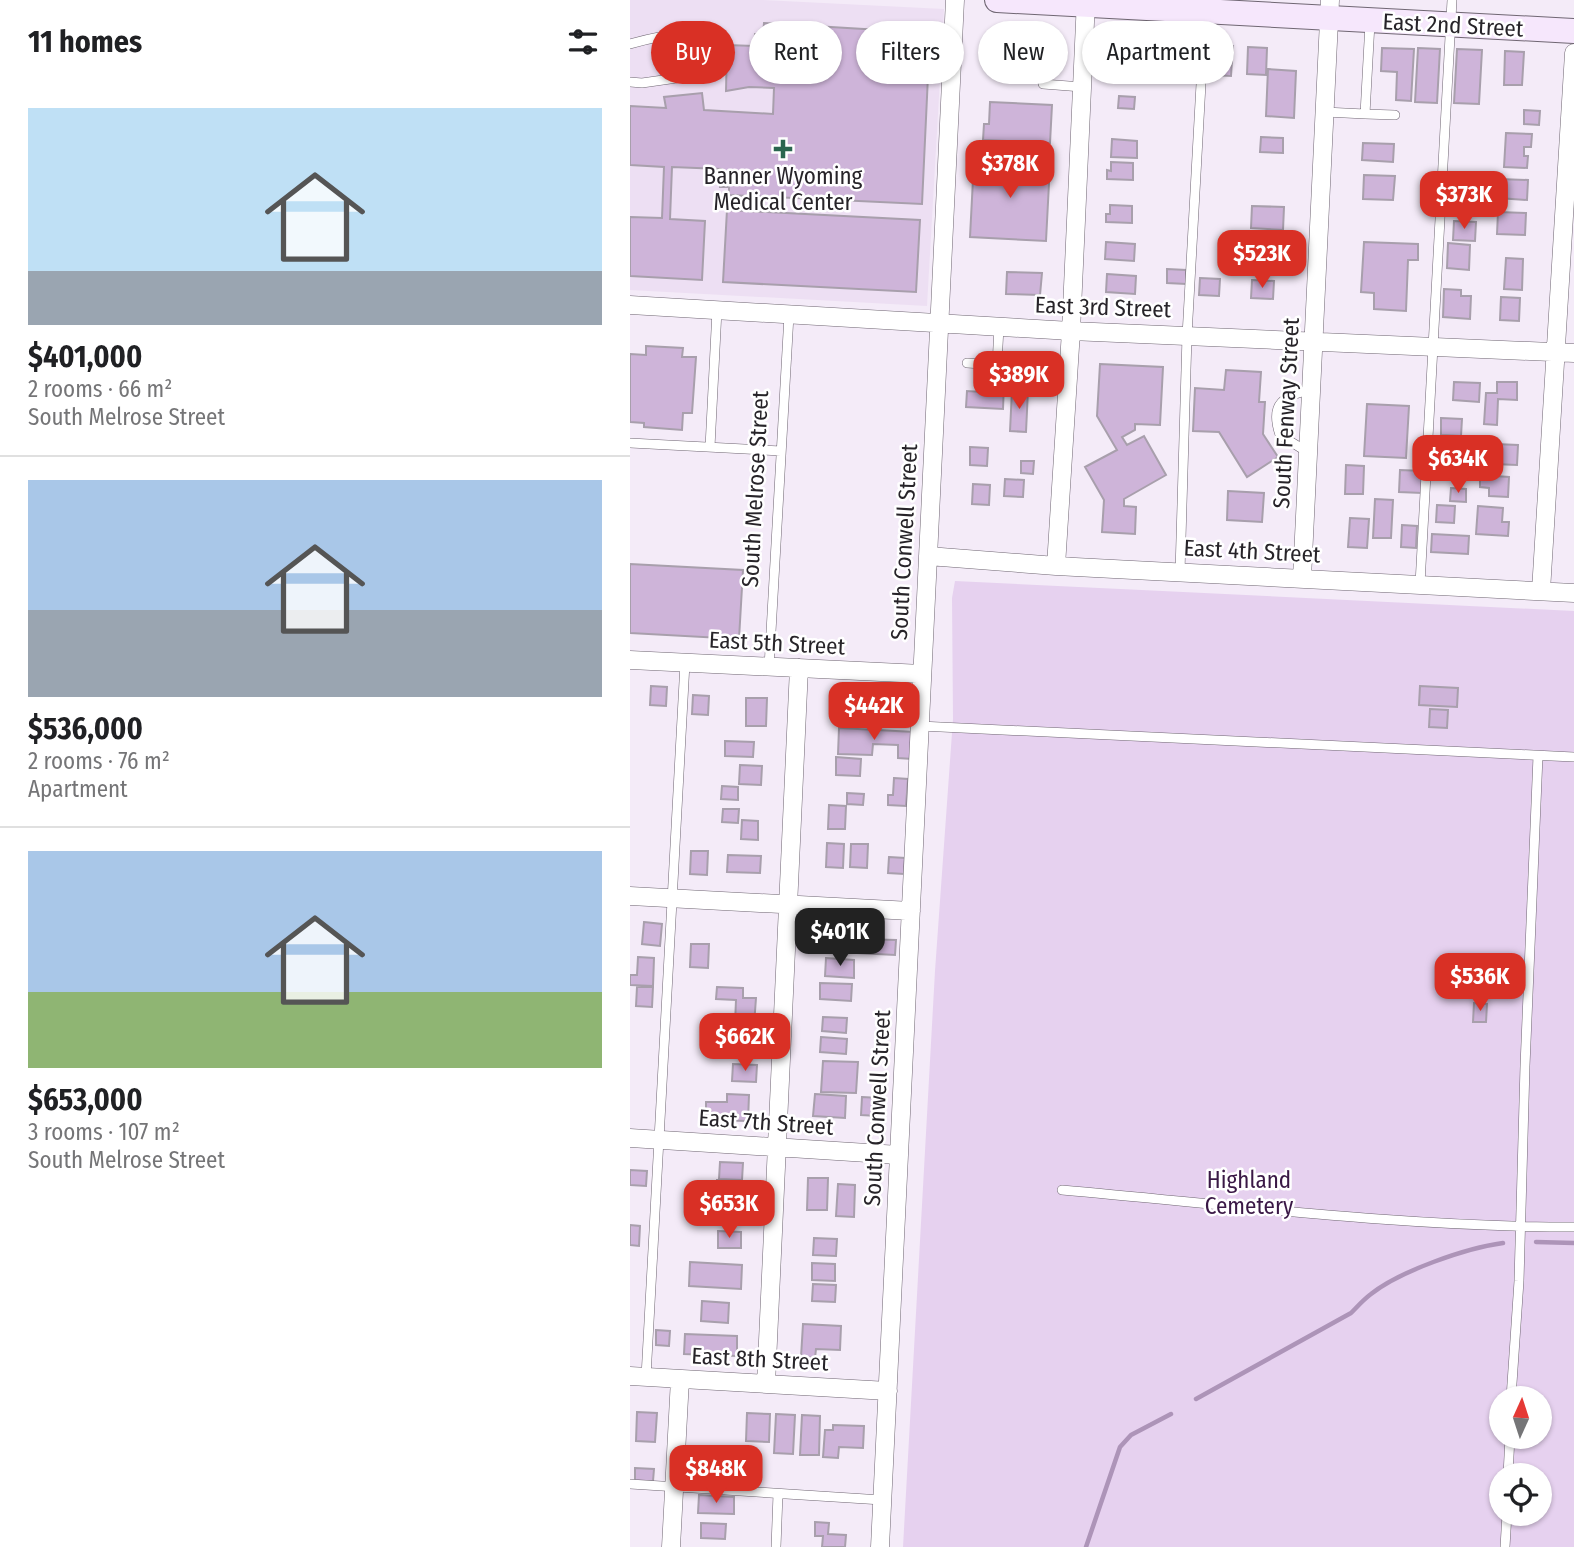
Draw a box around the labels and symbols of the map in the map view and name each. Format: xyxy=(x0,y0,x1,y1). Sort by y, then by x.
street label: East 2nd Street xyxy=(1382,7,1525,43)
marker: Banner Wyoming Medical Center xyxy=(773,139,793,159)
pin: $378K xyxy=(961,140,1059,200)
place label: Banner Wyoming Medical Center xyxy=(704,162,863,216)
pin: $373K xyxy=(1415,172,1513,231)
pin: $523K xyxy=(1213,230,1311,290)
street label: East 3rd Street xyxy=(1034,291,1172,323)
street label: South Fenway Street xyxy=(1267,316,1305,509)
pin: $389K xyxy=(970,352,1068,411)
street label: South Melrose Street xyxy=(736,389,774,588)
pin: $634K xyxy=(1409,435,1507,495)
street label: South Conwell Street xyxy=(885,443,923,641)
street label: East 4th Street xyxy=(1183,533,1322,569)
street label: East 5th Street xyxy=(708,625,846,661)
pin: $442K xyxy=(825,682,923,742)
pin: $401K xyxy=(791,908,889,968)
pin: $536K xyxy=(1431,954,1529,1013)
street label: South Conwell Street xyxy=(858,1009,896,1207)
pin: $662K xyxy=(696,1014,794,1073)
street label: East 7th Street xyxy=(698,1103,835,1141)
park label: Highland Cemetery xyxy=(1205,1166,1294,1220)
pin: $653K xyxy=(680,1180,778,1240)
street label: East 8th Street xyxy=(691,1341,830,1377)
north arrow xyxy=(1489,1386,1552,1449)
pin: $848K xyxy=(667,1446,765,1505)

